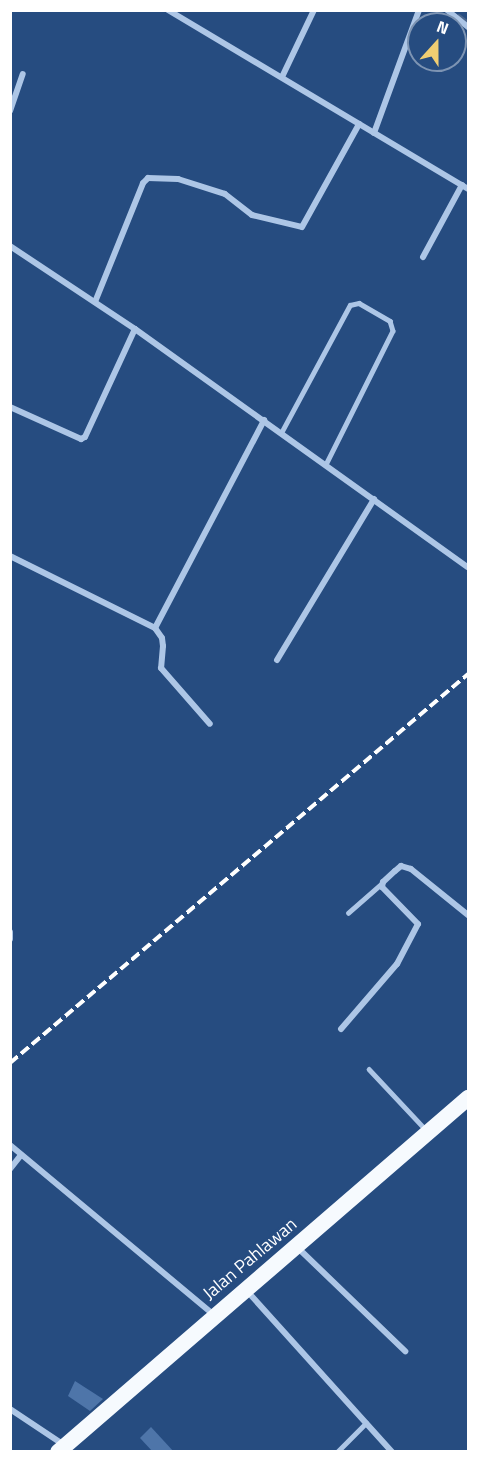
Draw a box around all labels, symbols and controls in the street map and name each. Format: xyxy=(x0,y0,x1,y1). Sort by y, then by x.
north arrow xyxy=(407,12,467,72)
text: N xyxy=(433,14,452,40)
street label: Jalan Pahlawan xyxy=(199,1214,301,1304)

